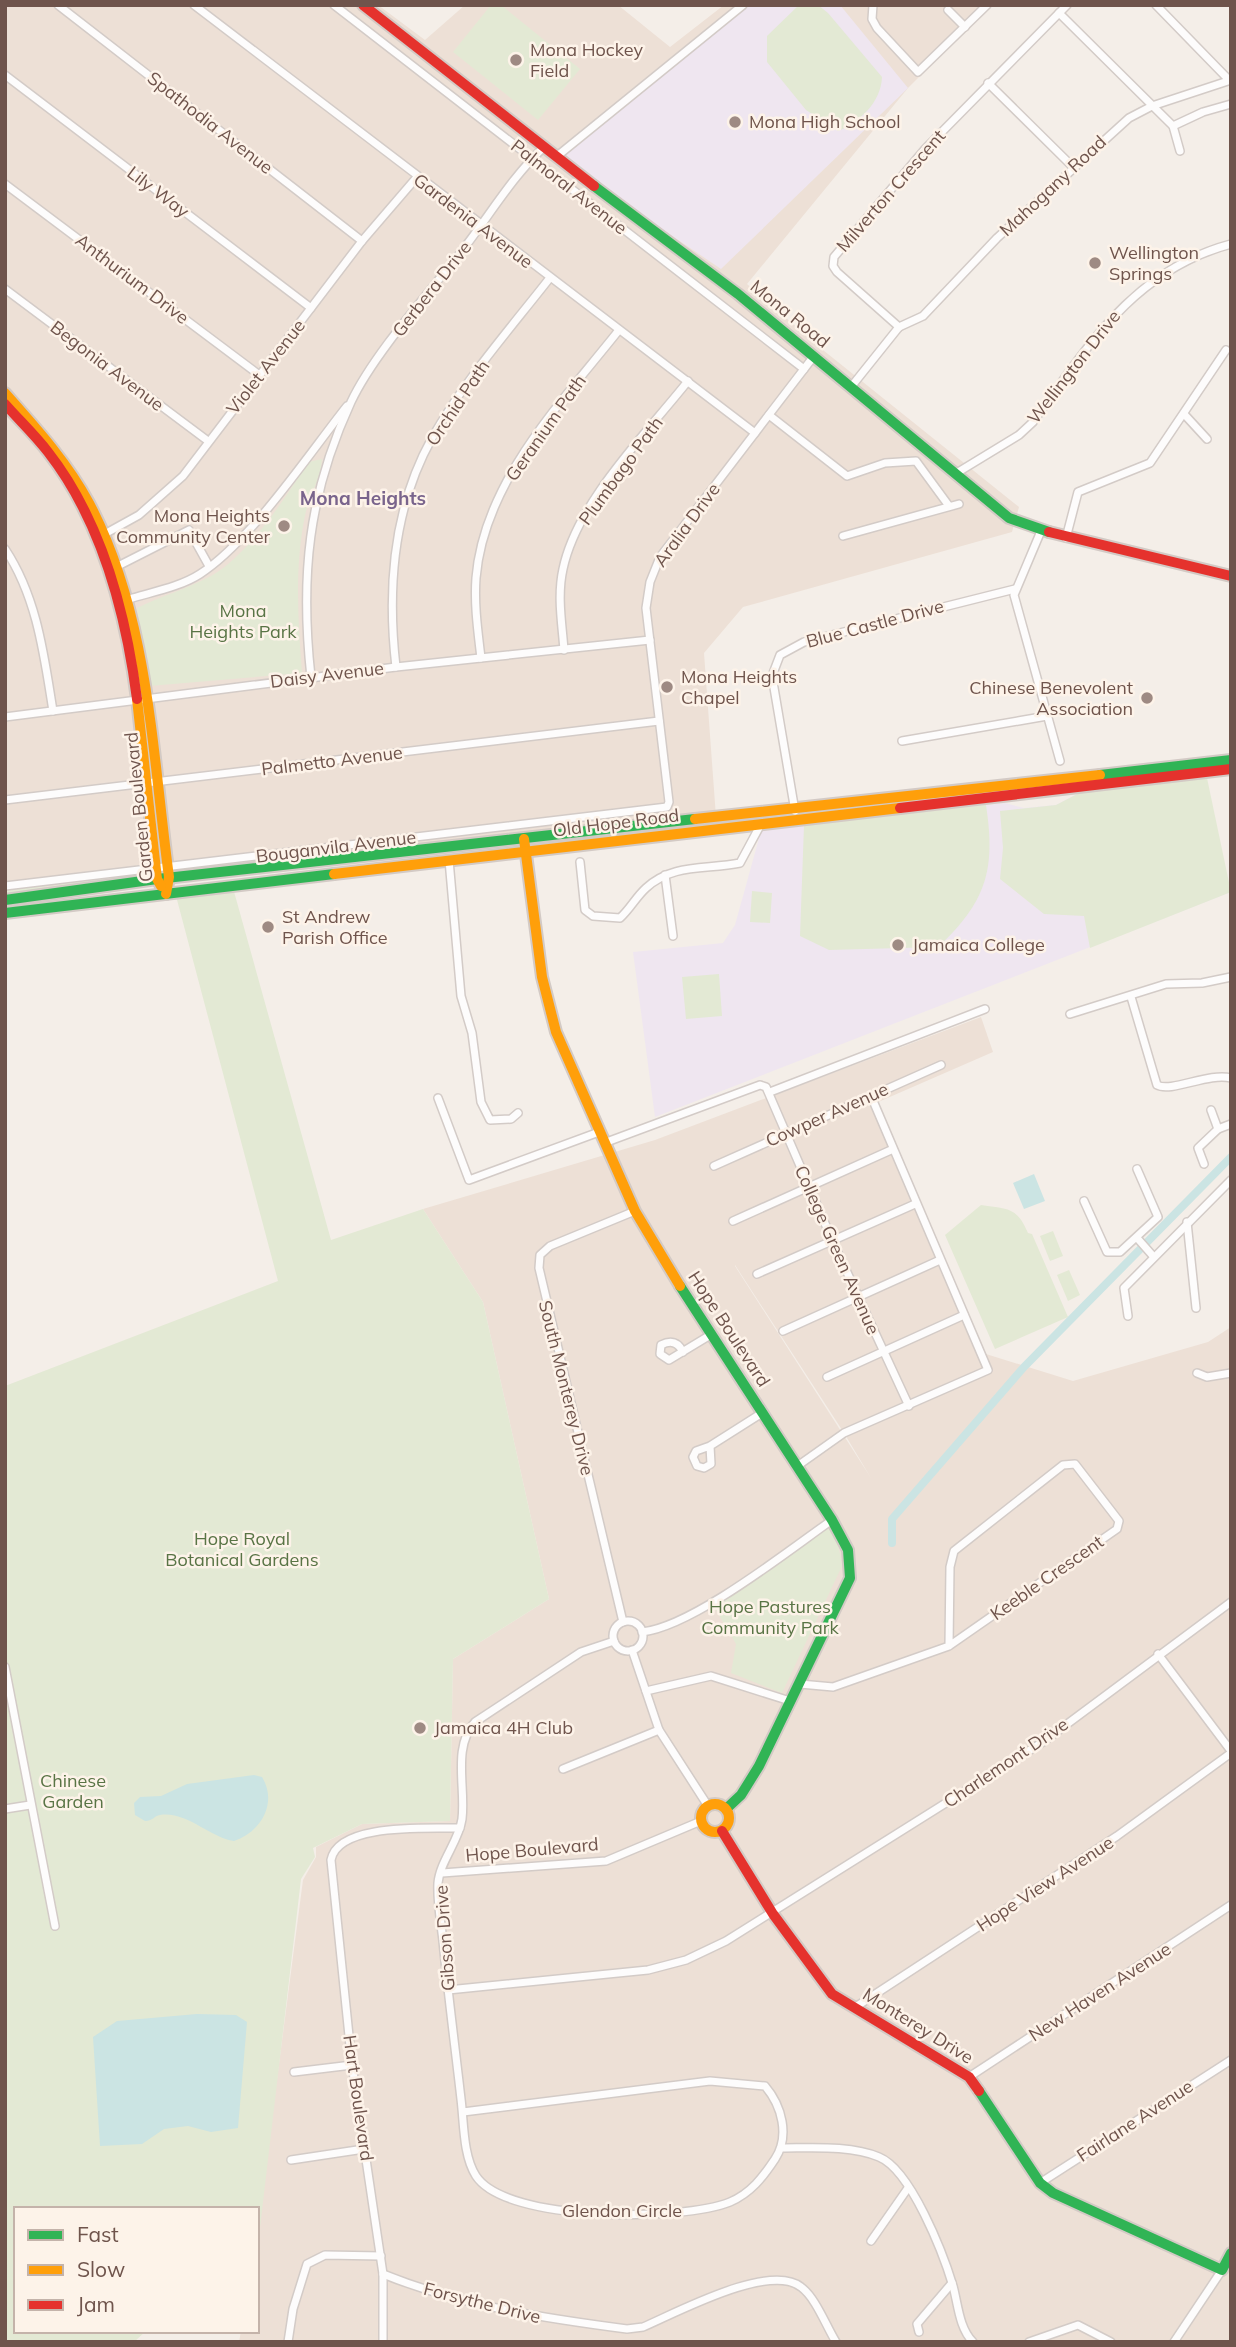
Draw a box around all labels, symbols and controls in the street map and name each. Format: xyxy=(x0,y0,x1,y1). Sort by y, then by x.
place label: Mona Hockey Field xyxy=(530,38,643,82)
marker: Mona Hockey Field xyxy=(508,52,524,68)
street label: Spathodia Avenue xyxy=(143,66,278,179)
place label: Mona High School xyxy=(749,110,900,133)
marker: Mona High School xyxy=(727,114,743,130)
street label: Milverton Crescent xyxy=(831,125,950,257)
street label: Mahogany Road xyxy=(995,130,1111,241)
street label: Palmoral Avenue xyxy=(507,134,632,239)
street label: Lily Way xyxy=(123,161,194,223)
street label: Gardenia Avenue xyxy=(409,168,538,273)
street label: Anthurium Drive xyxy=(71,228,194,329)
street label: Gerbera Drive xyxy=(387,236,476,341)
place label: Wellington Springs xyxy=(1109,241,1199,285)
marker: Wellington Springs xyxy=(1087,255,1103,271)
street label: Mona Road xyxy=(746,274,835,353)
street label: Wellington Drive xyxy=(1022,305,1125,428)
street label: Violet Avenue xyxy=(221,314,310,419)
street label: Begonia Avenue xyxy=(46,315,169,416)
street label: Orchid Path xyxy=(421,355,495,450)
street label: Geranium Path xyxy=(500,370,591,485)
street label: Plumbago Path xyxy=(574,412,668,529)
street label: Aralia Drive xyxy=(648,478,725,571)
district label: Mona Heights xyxy=(300,486,426,510)
place label: Mona Heights Community Center xyxy=(116,504,270,548)
marker: Mona Heights Community Center xyxy=(276,518,292,534)
street label: Blue Castle Drive xyxy=(803,594,946,653)
park label: Mona Heights Park xyxy=(189,599,297,643)
street label: Daisy Avenue xyxy=(269,656,385,693)
place label: Mona Heights Chapel xyxy=(681,665,797,709)
place label: Chinese Benevolent Association xyxy=(969,676,1133,720)
marker: Mona Heights Chapel xyxy=(659,679,675,695)
marker: Chinese Benevolent Association xyxy=(1139,690,1155,706)
street label: Garden Boulevard xyxy=(119,731,158,883)
street label: Palmetto Avenue xyxy=(260,740,404,781)
street label: Old Hope Road xyxy=(551,803,680,842)
street label: Bouganvila Avenue xyxy=(254,825,417,868)
place label: St Andrew Parish Office xyxy=(282,905,388,949)
marker: St Andrew Parish Office xyxy=(260,919,276,935)
place label: Jamaica College xyxy=(912,933,1045,956)
marker: Jamaica College xyxy=(890,937,906,953)
street label: Cowper Avenue xyxy=(762,1077,892,1152)
street label: College Green Avenue xyxy=(790,1162,885,1338)
street label: Hope Boulevard xyxy=(683,1266,775,1391)
street label: South Monterey Drive xyxy=(534,1298,599,1478)
park label: Hope Royal Botanical Gardens xyxy=(165,1527,319,1571)
street label: Keeble Crescent xyxy=(986,1530,1108,1625)
park label: Hope Pastures Community Park xyxy=(701,1595,839,1639)
street label: Charlemont Drive xyxy=(939,1712,1072,1813)
place label: Jamaica 4H Club xyxy=(434,1716,573,1739)
marker: Jamaica 4H Club xyxy=(412,1720,428,1736)
park label: Chinese Garden xyxy=(40,1769,106,1813)
street label: Hope View Avenue xyxy=(972,1831,1118,1937)
street label: Hope Boulevard xyxy=(464,1832,600,1867)
street label: Gibson Drive xyxy=(429,1884,460,1992)
street label: New Haven Avenue xyxy=(1024,1937,1175,2046)
street label: Monterey Drive xyxy=(859,1982,978,2069)
street label: Hart Boulevard xyxy=(338,2034,379,2162)
street label: Fairlane Avenue xyxy=(1072,2074,1197,2167)
street label: Glendon Circle xyxy=(562,2199,682,2222)
legend xyxy=(14,2207,259,2333)
text: Fast xyxy=(77,2221,119,2247)
text: Slow xyxy=(77,2256,125,2282)
street label: Forsythe Drive xyxy=(421,2277,543,2328)
text: Jam xyxy=(77,2291,115,2317)

